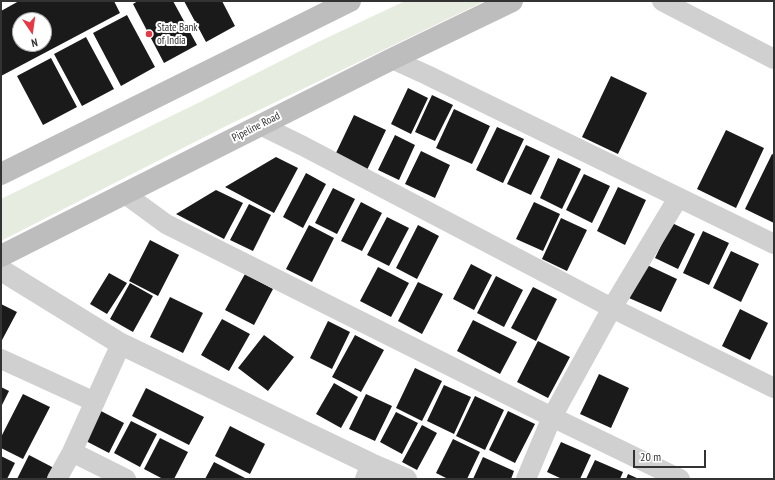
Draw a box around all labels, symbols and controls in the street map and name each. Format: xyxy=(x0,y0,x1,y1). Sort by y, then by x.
north arrow xyxy=(12,12,52,52)
place label: State Bank of India xyxy=(157,21,198,47)
marker: State Bank of India xyxy=(144,29,154,39)
text: N xyxy=(30,35,39,50)
street label: Pipeline Road xyxy=(230,109,282,145)
scale bar xyxy=(635,442,708,468)
text: 20 m xyxy=(640,449,661,464)

